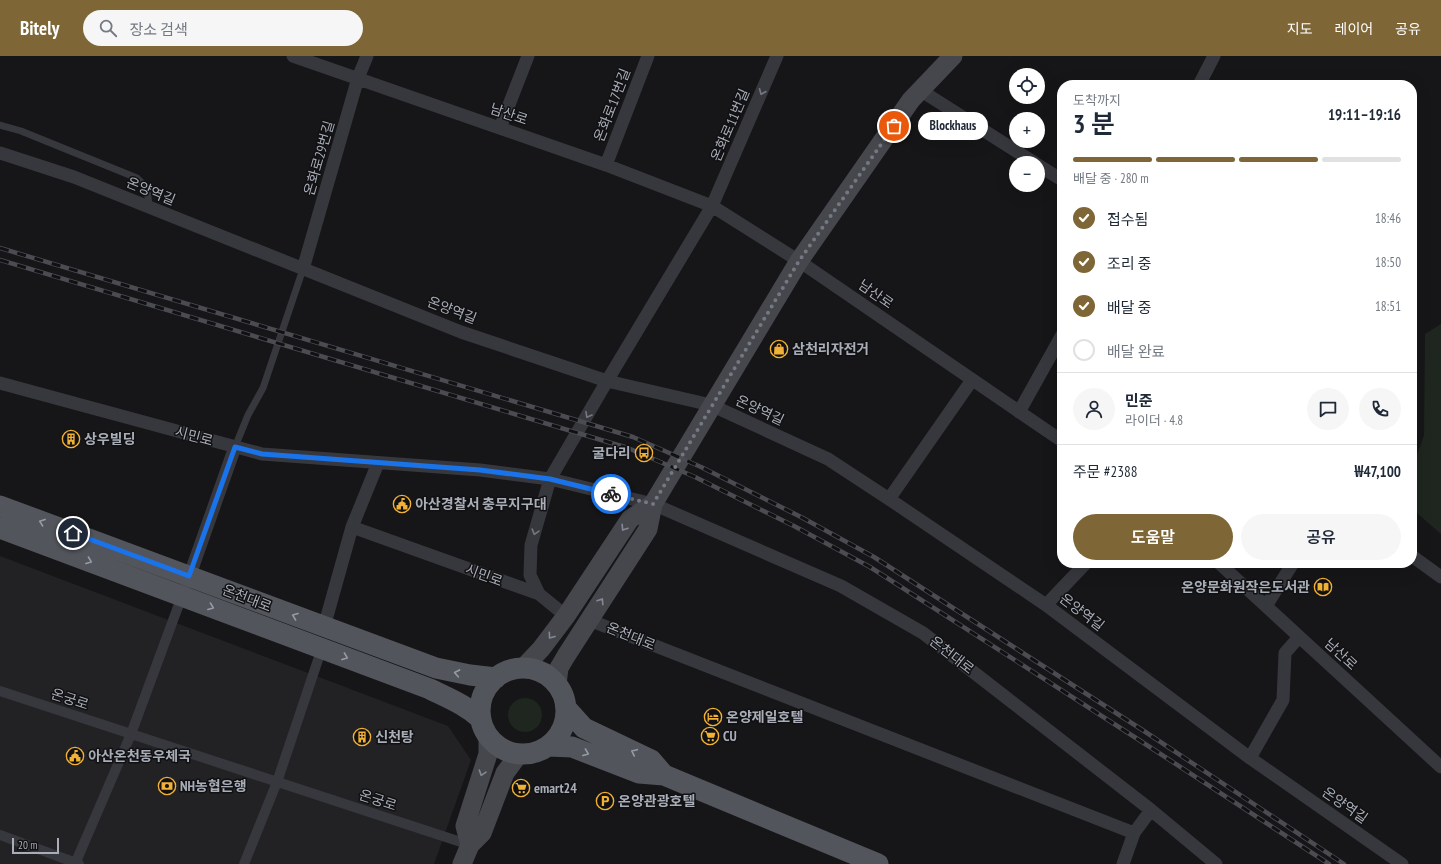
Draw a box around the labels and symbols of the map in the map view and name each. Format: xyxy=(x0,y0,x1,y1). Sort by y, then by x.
street label: 온화로17번길 xyxy=(590,66,634,144)
street label: 온화로11번길 xyxy=(707,86,753,164)
one-way arrow xyxy=(759,87,767,95)
street label: 남산로 xyxy=(488,99,530,129)
pin xyxy=(877,109,911,143)
callout: Blockhaus xyxy=(918,112,988,140)
street label: 온화로29번길 xyxy=(300,119,338,197)
street label: 온양역길 xyxy=(124,173,178,209)
street label: 남산로 xyxy=(855,276,897,313)
street label: 온양역길 xyxy=(425,292,479,328)
shop icon: 삼천리자전거 xyxy=(769,339,789,359)
place label: 삼천리자전거 xyxy=(792,340,869,358)
street label: 온양역길 xyxy=(733,391,787,429)
one-way arrow xyxy=(585,411,592,418)
street label: 시민로 xyxy=(173,422,215,450)
building icon: 상우빌딩 xyxy=(61,429,81,449)
place label: 상우빌딩 xyxy=(84,430,136,448)
bus stop icon: 굴다리 xyxy=(634,443,654,463)
place label: 굴다리 xyxy=(592,444,631,462)
courier xyxy=(591,474,631,514)
public building icon: 아산경찰서 충무지구대 xyxy=(392,494,412,514)
place label: 아산경찰서 충무지구대 xyxy=(415,495,547,513)
pin xyxy=(56,516,90,550)
one-way arrow xyxy=(39,518,46,526)
one-way arrow xyxy=(621,524,628,531)
one-way arrow xyxy=(531,529,540,536)
one-way arrow xyxy=(85,556,92,565)
street label: 시민로 xyxy=(463,560,505,590)
library icon: 온양문화원작은도서관 xyxy=(1313,577,1333,597)
place label: 온양문화원작은도서관 xyxy=(1181,578,1310,596)
street label: 온천대로 xyxy=(220,580,274,616)
street label: 온양역길 xyxy=(1056,589,1108,635)
one-way arrow xyxy=(596,598,604,605)
one-way arrow xyxy=(207,602,214,610)
one-way arrow xyxy=(292,612,299,620)
street label: 온천대로 xyxy=(604,618,658,654)
one-way arrow xyxy=(549,632,556,639)
street label: 온천대로 xyxy=(926,632,978,678)
street label: 남산로 xyxy=(1321,634,1361,674)
one-way arrow xyxy=(342,653,349,661)
one-way arrow xyxy=(454,669,461,677)
street label: 온궁로 xyxy=(49,684,91,714)
hotel icon: 온양제일호텔 xyxy=(703,707,723,727)
place label: 온양제일호텔 xyxy=(726,708,803,726)
supermarket icon: CU xyxy=(700,726,720,746)
building icon: 신천탕 xyxy=(352,727,372,747)
place label: CU xyxy=(723,727,737,745)
place label: 신천탕 xyxy=(375,728,414,746)
public building icon: 아산온천동우체국 xyxy=(65,746,85,766)
place label: 아산온천동우체국 xyxy=(88,747,191,765)
one-way arrow xyxy=(583,748,590,756)
one-way arrow xyxy=(631,749,639,757)
one-way arrow xyxy=(478,770,487,777)
bank icon: NH농협은행 xyxy=(157,776,177,796)
place label: NH농협은행 xyxy=(180,777,247,795)
supermarket icon: emart24 xyxy=(511,778,531,798)
place label: emart24 xyxy=(534,779,577,797)
street label: 온양역길 xyxy=(1319,783,1371,827)
street label: 온궁로 xyxy=(357,785,399,815)
parking icon: 온양관광호텔 xyxy=(595,791,615,811)
place label: 온양관광호텔 xyxy=(618,792,695,810)
scale bar xyxy=(12,836,59,855)

